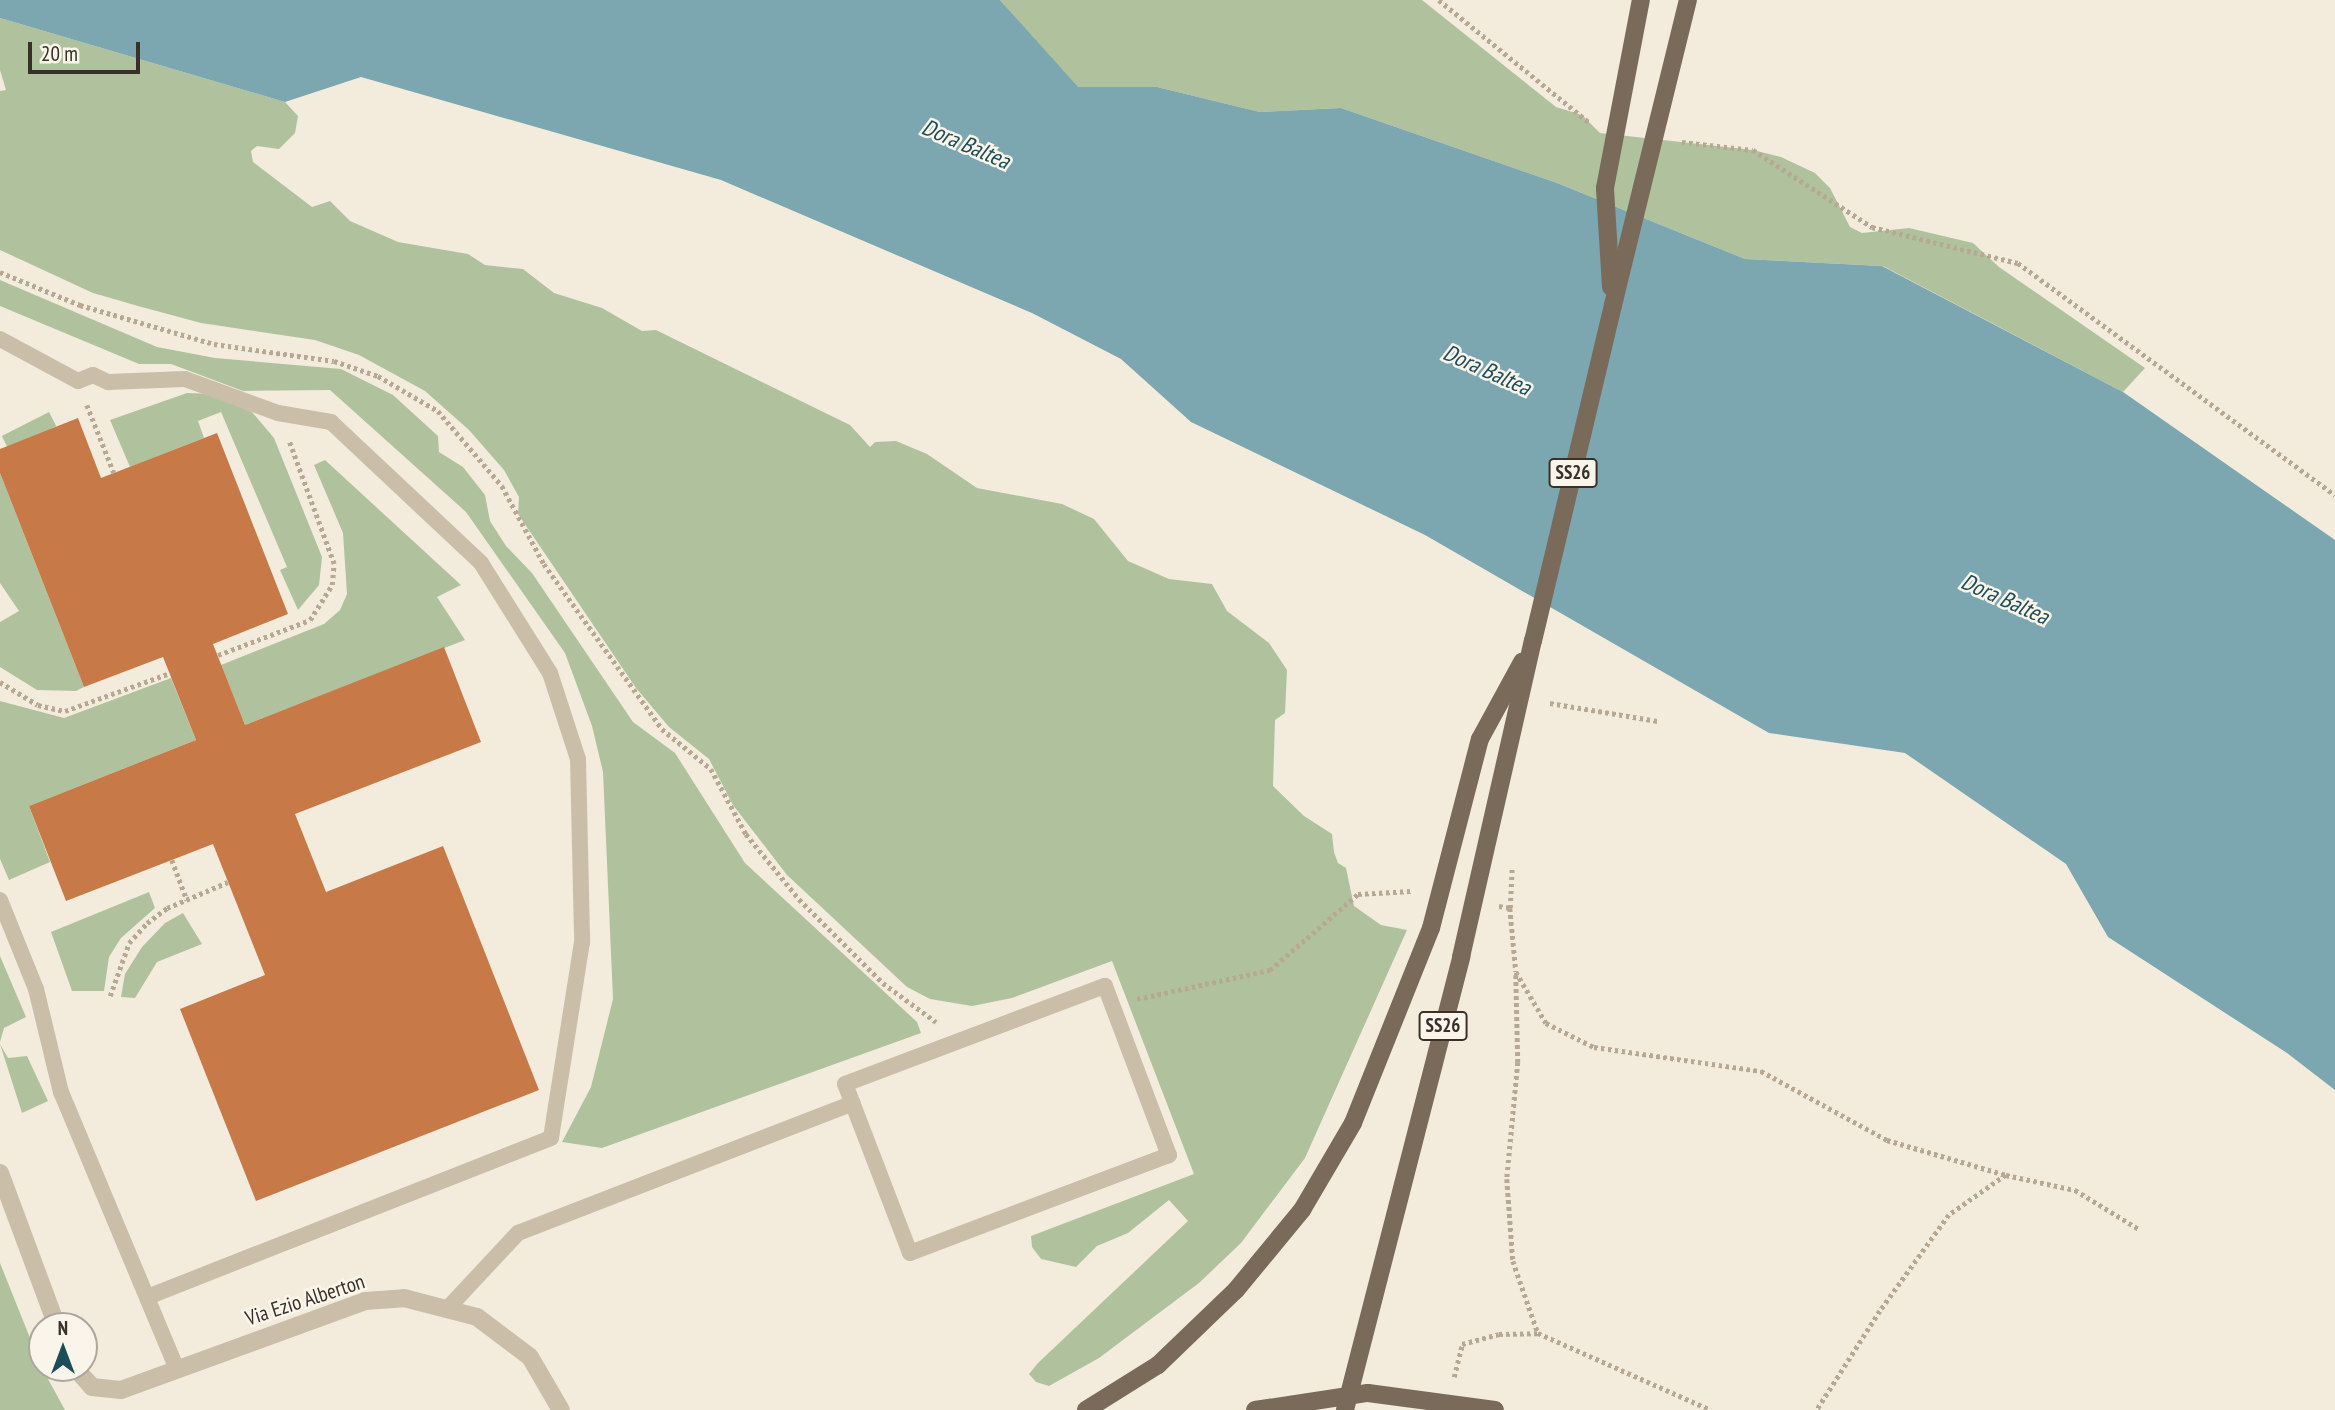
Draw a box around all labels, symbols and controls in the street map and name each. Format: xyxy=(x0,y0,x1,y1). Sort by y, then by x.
scale bar xyxy=(32,28,144,72)
text: 20 m xyxy=(41,40,78,67)
water label: Dora Baltea xyxy=(918,113,1014,175)
water label: Dora Baltea xyxy=(1439,339,1535,401)
road number: SS26 xyxy=(1548,458,1598,488)
water label: Dora Baltea xyxy=(1957,568,2053,630)
road number: SS26 xyxy=(1418,1010,1468,1042)
street label: Via Ezio Alberton xyxy=(242,1269,368,1331)
north arrow xyxy=(28,1312,98,1382)
text: N xyxy=(58,1316,68,1340)

